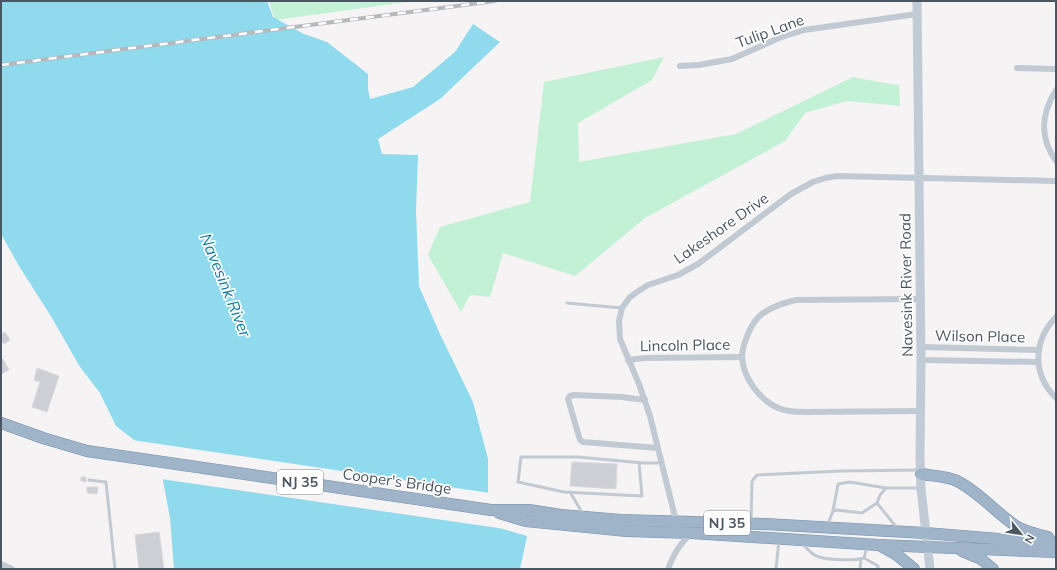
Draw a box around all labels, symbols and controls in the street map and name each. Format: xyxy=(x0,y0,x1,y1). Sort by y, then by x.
street label: Tulip Lane xyxy=(733,10,807,52)
street label: Lakeshore Drive xyxy=(670,188,772,268)
street label: Navesink River Road xyxy=(895,213,917,357)
water label: Navesink River xyxy=(196,230,256,341)
street label: Wilson Place xyxy=(935,326,1025,346)
street label: Lincoln Place xyxy=(640,335,730,355)
street label: Cooper's Bridge xyxy=(341,464,453,498)
road number: NJ 35 xyxy=(277,470,323,494)
road number: NJ 35 xyxy=(704,511,750,535)
north arrow xyxy=(1001,514,1041,554)
text: N xyxy=(1022,532,1038,546)

